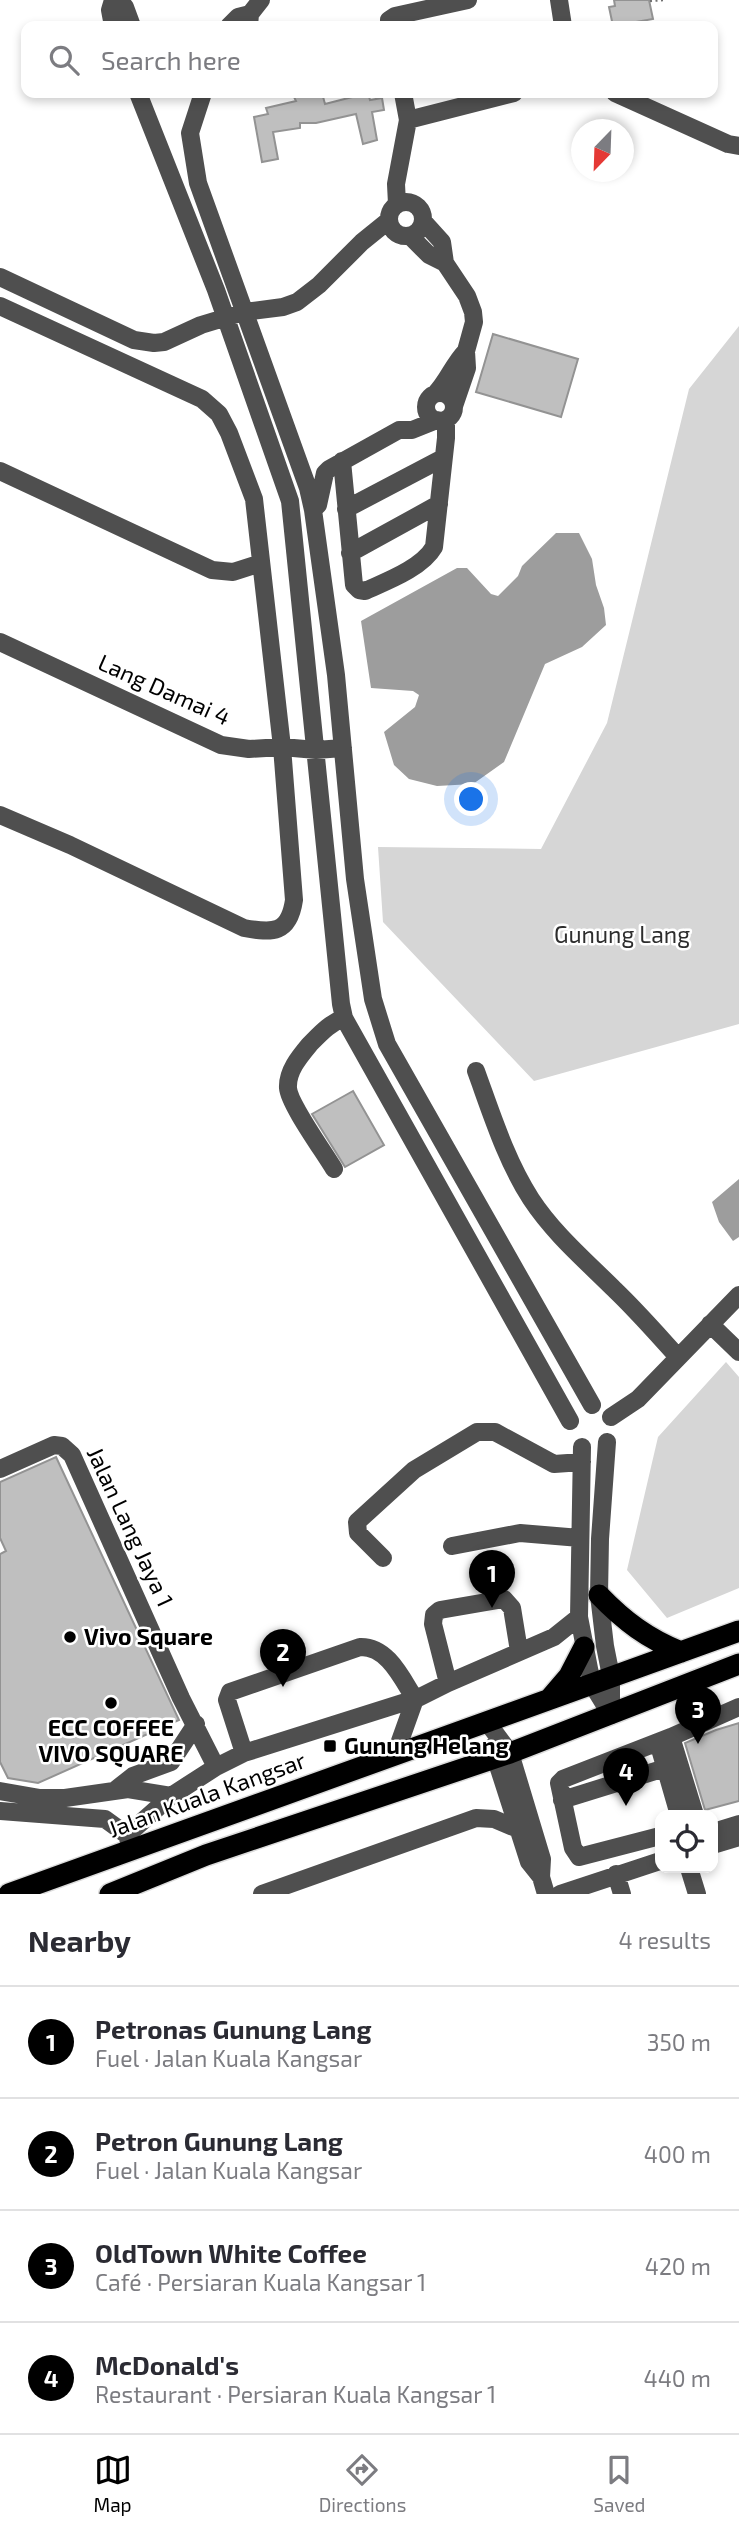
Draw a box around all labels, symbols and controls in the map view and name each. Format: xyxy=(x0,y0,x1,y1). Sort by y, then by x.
search box xyxy=(21,21,718,98)
icon: search xyxy=(45,41,83,79)
text: Search here xyxy=(101,44,241,75)
north arrow xyxy=(571,119,634,182)
street label: Lang Damai 4 xyxy=(94,648,235,731)
your location xyxy=(454,782,488,816)
park label: Gunung Lang xyxy=(554,920,690,948)
street label: Jalan Lang Jaya 1 xyxy=(82,1442,180,1611)
pin: 1 xyxy=(469,1550,515,1608)
place label: Vivo Square xyxy=(84,1622,213,1650)
marker: Vivo Square xyxy=(62,1629,78,1645)
pin: 2 xyxy=(260,1629,306,1687)
pin: 3 xyxy=(675,1686,721,1744)
marker: ECC COFFEE VIVO SQUARE xyxy=(103,1695,119,1711)
place label: ECC COFFEE VIVO SQUARE xyxy=(39,1713,183,1768)
place label: Gunung Helang xyxy=(344,1731,510,1759)
marker: Gunung Helang xyxy=(322,1738,338,1754)
street label: Jalan Kuala Kangsar xyxy=(104,1745,309,1843)
pin: 4 xyxy=(603,1748,649,1806)
map controls xyxy=(655,1810,718,1873)
button: locate xyxy=(655,1810,718,1873)
text: Nearby xyxy=(28,1922,131,1958)
text: 4 results xyxy=(619,1926,711,1954)
text: Petronas Gunung Lang xyxy=(95,2013,372,2044)
text: 1 xyxy=(46,2028,56,2056)
text: 350 m xyxy=(647,2028,711,2056)
text: Fuel · Jalan Kuala Kangsar xyxy=(95,2044,362,2072)
text: Petron Gunung Lang xyxy=(95,2125,343,2156)
text: 2 xyxy=(44,2140,58,2168)
text: 400 m xyxy=(644,2140,711,2168)
text: Fuel · Jalan Kuala Kangsar xyxy=(95,2156,362,2184)
text: OldTown White Coffee xyxy=(95,2237,367,2268)
text: 3 xyxy=(44,2252,58,2280)
text: 420 m xyxy=(645,2252,711,2280)
text: Café · Persiaran Kuala Kangsar 1 xyxy=(95,2268,426,2296)
text: McDonald's xyxy=(95,2349,239,2380)
text: 4 xyxy=(44,2364,58,2392)
text: 440 m xyxy=(644,2364,711,2392)
text: Restaurant · Persiaran Kuala Kangsar 1 xyxy=(95,2380,496,2408)
tab: Map xyxy=(94,2451,132,2516)
tab: Directions xyxy=(319,2451,406,2516)
tab: Saved xyxy=(593,2451,645,2516)

